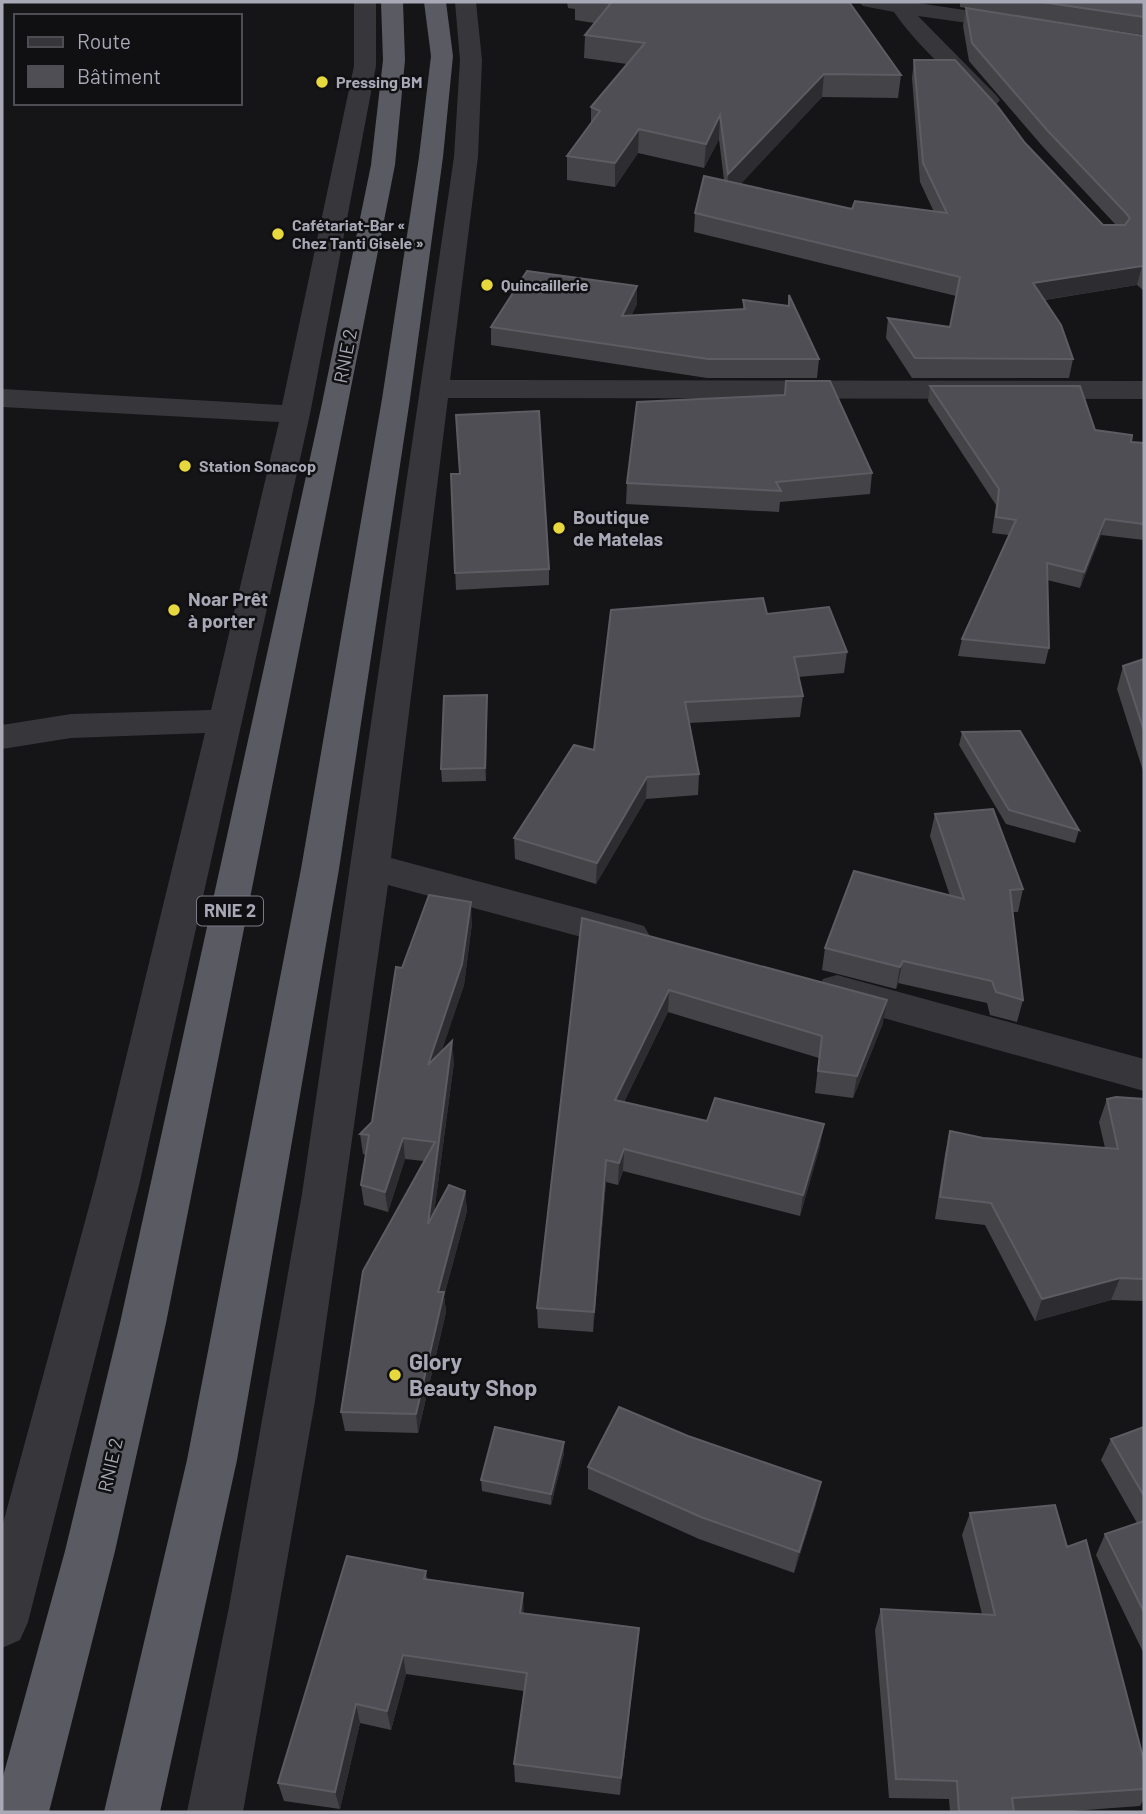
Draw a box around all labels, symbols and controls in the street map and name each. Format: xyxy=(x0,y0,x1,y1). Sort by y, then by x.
legend xyxy=(14,14,242,105)
text: Route xyxy=(77,28,131,53)
text: Bâtiment xyxy=(77,63,161,88)
place label: Pressing BM xyxy=(336,72,422,91)
marker: Pressing BM xyxy=(314,74,330,90)
place label: Cafétariat-Bar « Chez Tanti Gisèle » xyxy=(292,215,424,252)
marker: Cafétariat-Bar « Chez Tanti Gisèle » xyxy=(270,226,286,242)
place label: Quincaillerie xyxy=(501,275,589,294)
marker: Quincaillerie xyxy=(479,277,495,293)
street label: RNIE 2 xyxy=(328,327,361,385)
place label: Station Sonacop xyxy=(199,456,316,475)
marker: Station Sonacop xyxy=(177,458,193,474)
place label: Boutique de Matelas xyxy=(573,505,663,550)
marker: Boutique de Matelas xyxy=(551,520,567,536)
place label: Noar Prêt à porter xyxy=(188,587,268,632)
marker: Noar Prêt à porter xyxy=(166,602,182,618)
road number: RNIE 2 xyxy=(197,896,263,926)
place label: Glory Beauty Shop xyxy=(409,1347,537,1401)
marker: Glory Beauty Shop xyxy=(387,1367,403,1383)
street label: RNIE 2 xyxy=(92,1436,127,1494)

